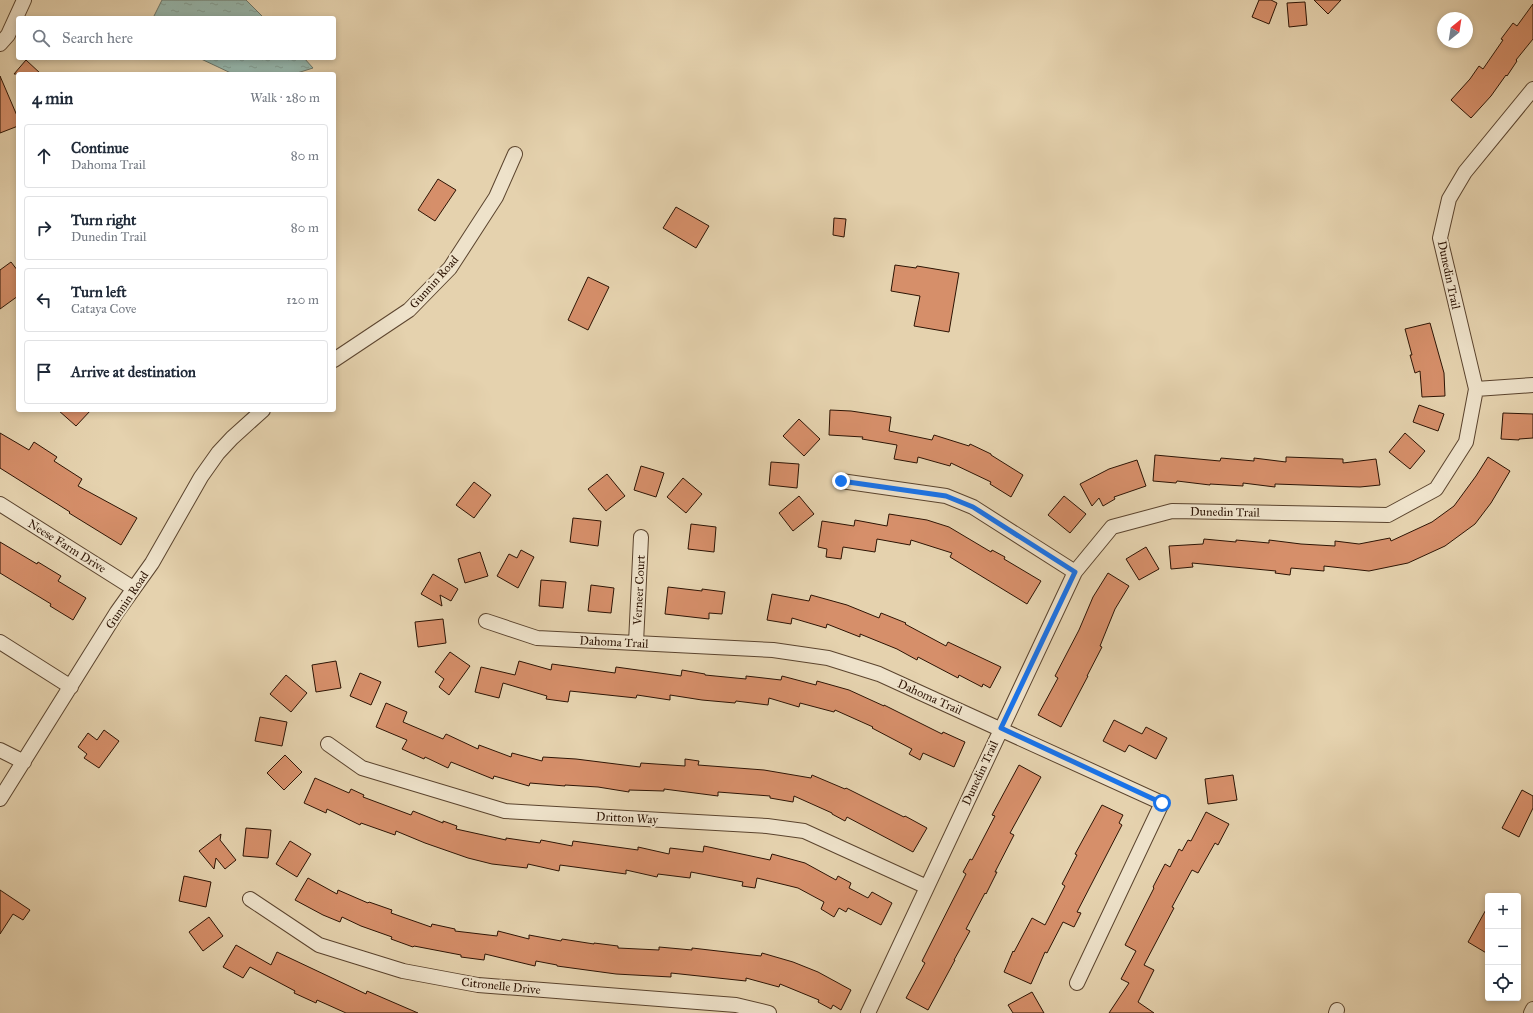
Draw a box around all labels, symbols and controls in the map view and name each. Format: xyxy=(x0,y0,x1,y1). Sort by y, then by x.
north arrow xyxy=(1437,12,1473,48)
search box xyxy=(16,16,336,60)
icon: search xyxy=(30,27,52,49)
text: Search here xyxy=(62,29,133,47)
text: 4 min xyxy=(32,88,73,109)
text: Walk · 280 m xyxy=(250,90,320,106)
text: Continue xyxy=(71,139,129,157)
icon: ahead xyxy=(33,145,55,167)
text: 80 m xyxy=(291,148,319,164)
text: Dahoma Trail xyxy=(71,157,146,173)
text: Turn right xyxy=(71,211,136,229)
icon: right xyxy=(33,217,55,239)
text: 80 m xyxy=(291,220,319,236)
text: Dunedin Trail xyxy=(71,229,147,245)
street label: Dunedin Trail xyxy=(1435,239,1463,311)
street label: Gunnin Road xyxy=(407,253,461,311)
text: Turn left xyxy=(71,283,127,301)
icon: left xyxy=(33,289,55,311)
text: 120 m xyxy=(286,292,319,308)
text: Cataya Cove xyxy=(71,301,137,317)
icon: arrive xyxy=(33,361,55,383)
text: Arrive at destination xyxy=(71,363,196,381)
route end xyxy=(832,472,850,490)
street label: Dunedin Trail xyxy=(1190,504,1261,520)
street label: Neese Farm Drive xyxy=(25,516,109,576)
street label: Verneer Court xyxy=(630,554,648,626)
street label: Gunnin Road xyxy=(103,569,151,631)
street label: Dahoma Trail xyxy=(579,633,650,651)
street label: Dahoma Trail xyxy=(896,677,965,718)
street label: Dunedin Trail xyxy=(959,738,1001,808)
route start xyxy=(1153,794,1171,812)
street label: Dritton Way xyxy=(596,809,659,827)
map controls xyxy=(1485,893,1521,1001)
button: + xyxy=(1485,893,1521,929)
button: − xyxy=(1485,929,1521,965)
button: locate xyxy=(1485,965,1521,1001)
street label: Citronelle Drive xyxy=(461,975,541,997)

